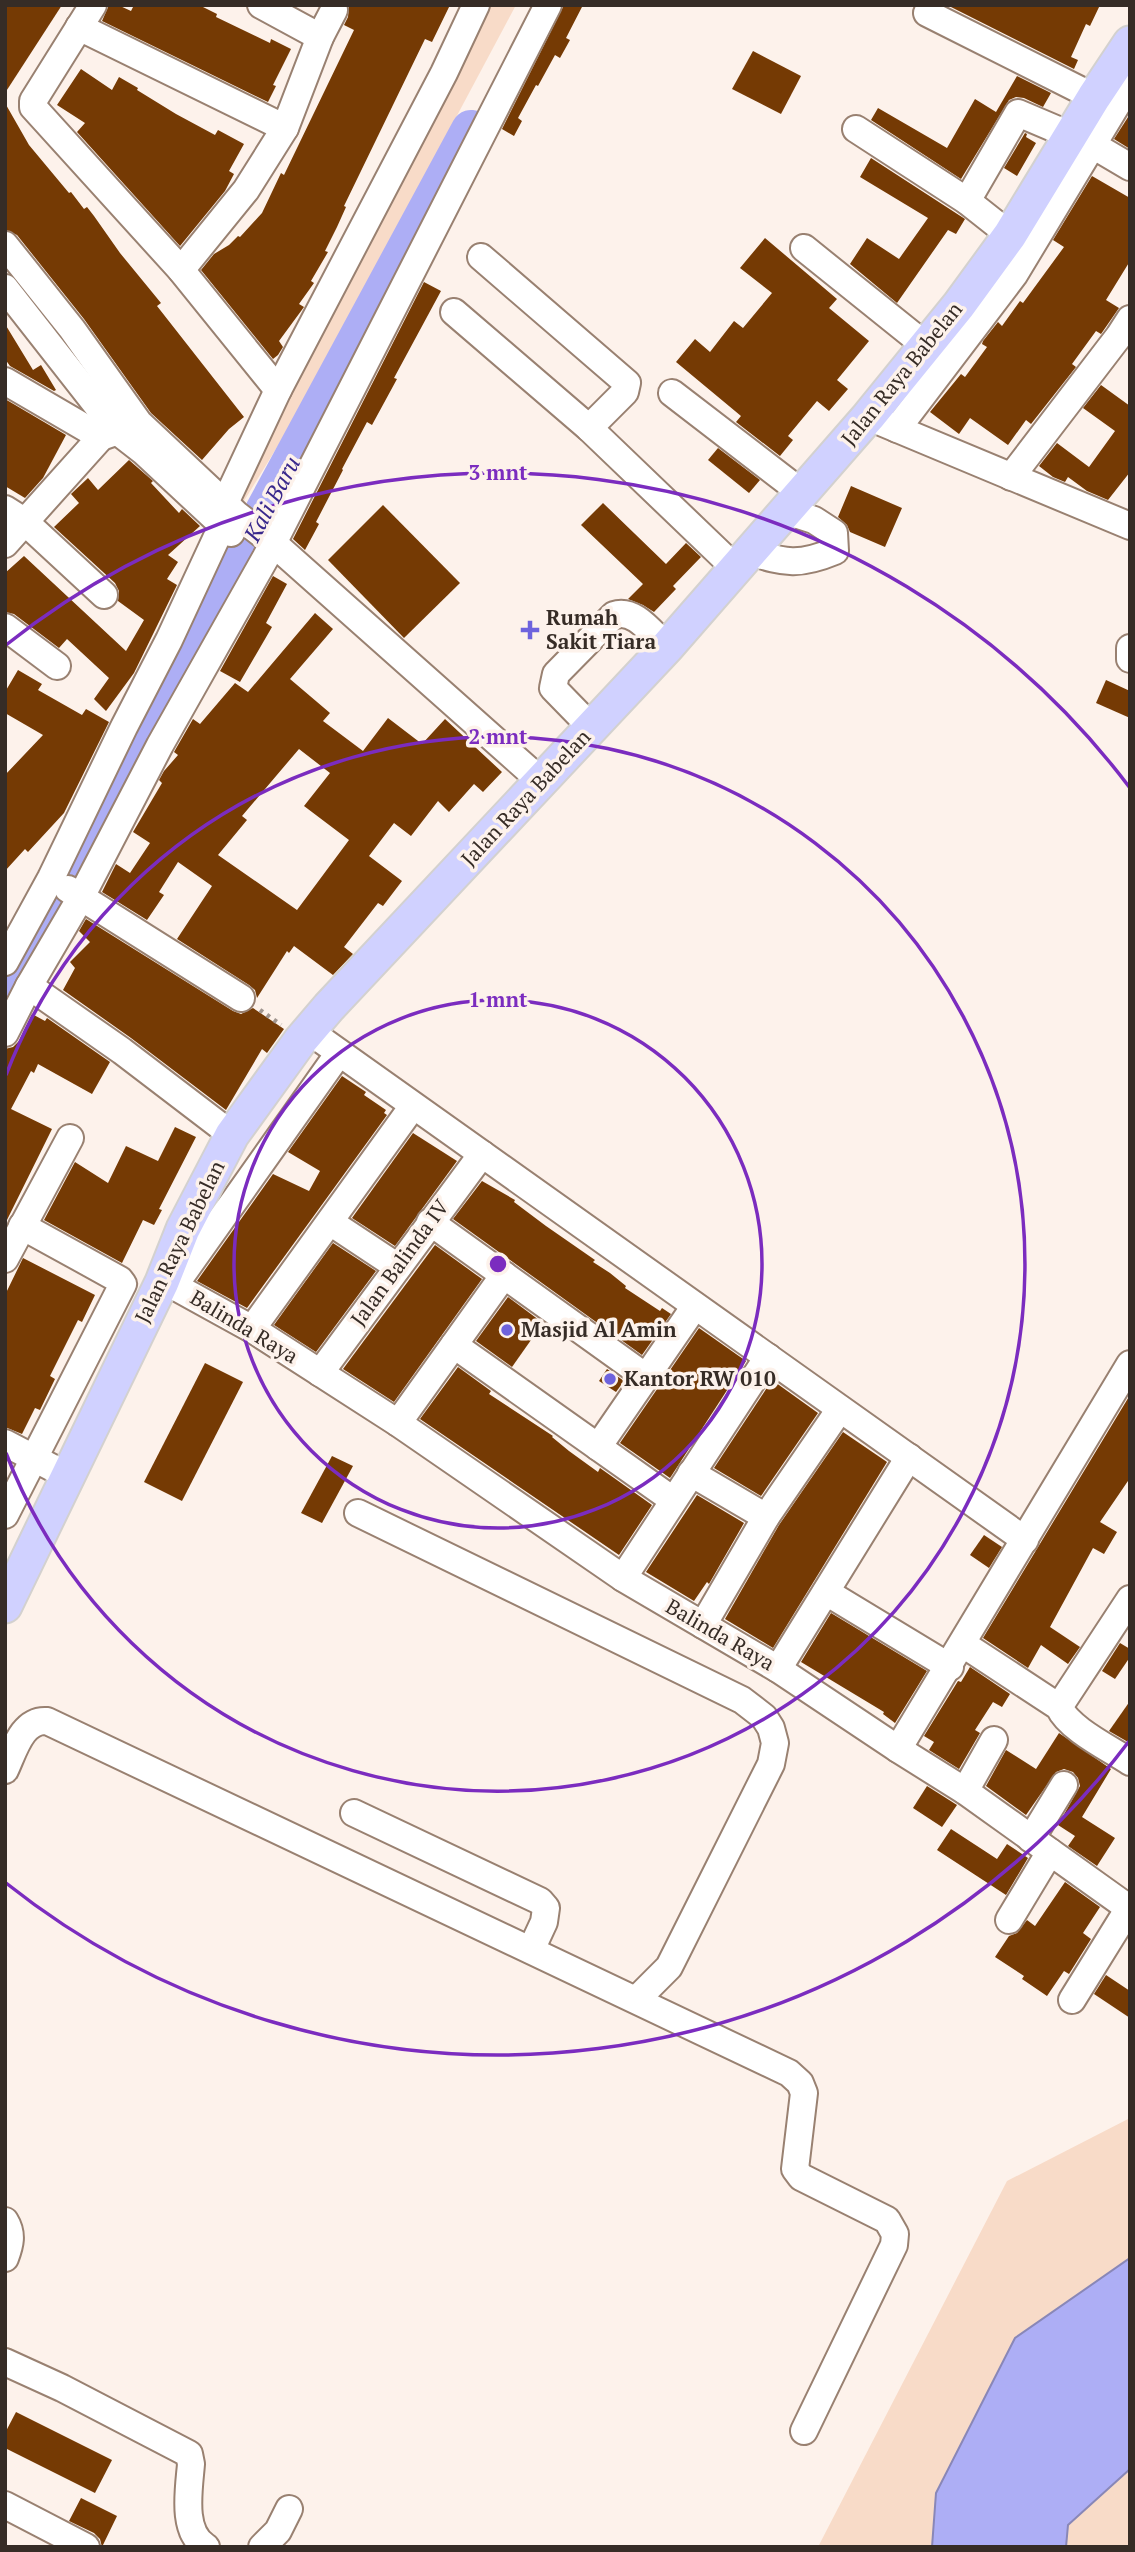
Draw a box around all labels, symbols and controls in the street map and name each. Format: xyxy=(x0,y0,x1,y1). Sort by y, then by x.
street label: Jalan Raya Babelan xyxy=(834,295,968,451)
water label: Kali Baru xyxy=(236,451,307,548)
text: 3 mnt xyxy=(469,458,528,486)
place label: Rumah Sakit Tiara xyxy=(546,603,656,655)
marker: Rumah Sakit Tiara xyxy=(520,620,540,640)
street label: Jalan Raya Babelan xyxy=(455,722,596,872)
text: 2 mnt xyxy=(469,722,528,750)
text: 1 mnt xyxy=(469,985,528,1013)
street label: Jalan Raya Babelan xyxy=(128,1155,231,1327)
street label: Jalan Balinda IV xyxy=(344,1193,455,1331)
centre of rings xyxy=(486,1252,510,1276)
street label: Balinda Raya xyxy=(185,1283,304,1370)
place label: Masjid Al Amin xyxy=(521,1315,677,1343)
marker: Masjid Al Amin xyxy=(499,1322,515,1338)
place label: Kantor RW 010 xyxy=(624,1364,776,1392)
marker: Kantor RW 010 xyxy=(602,1371,618,1387)
street label: Balinda Raya xyxy=(661,1592,780,1677)

